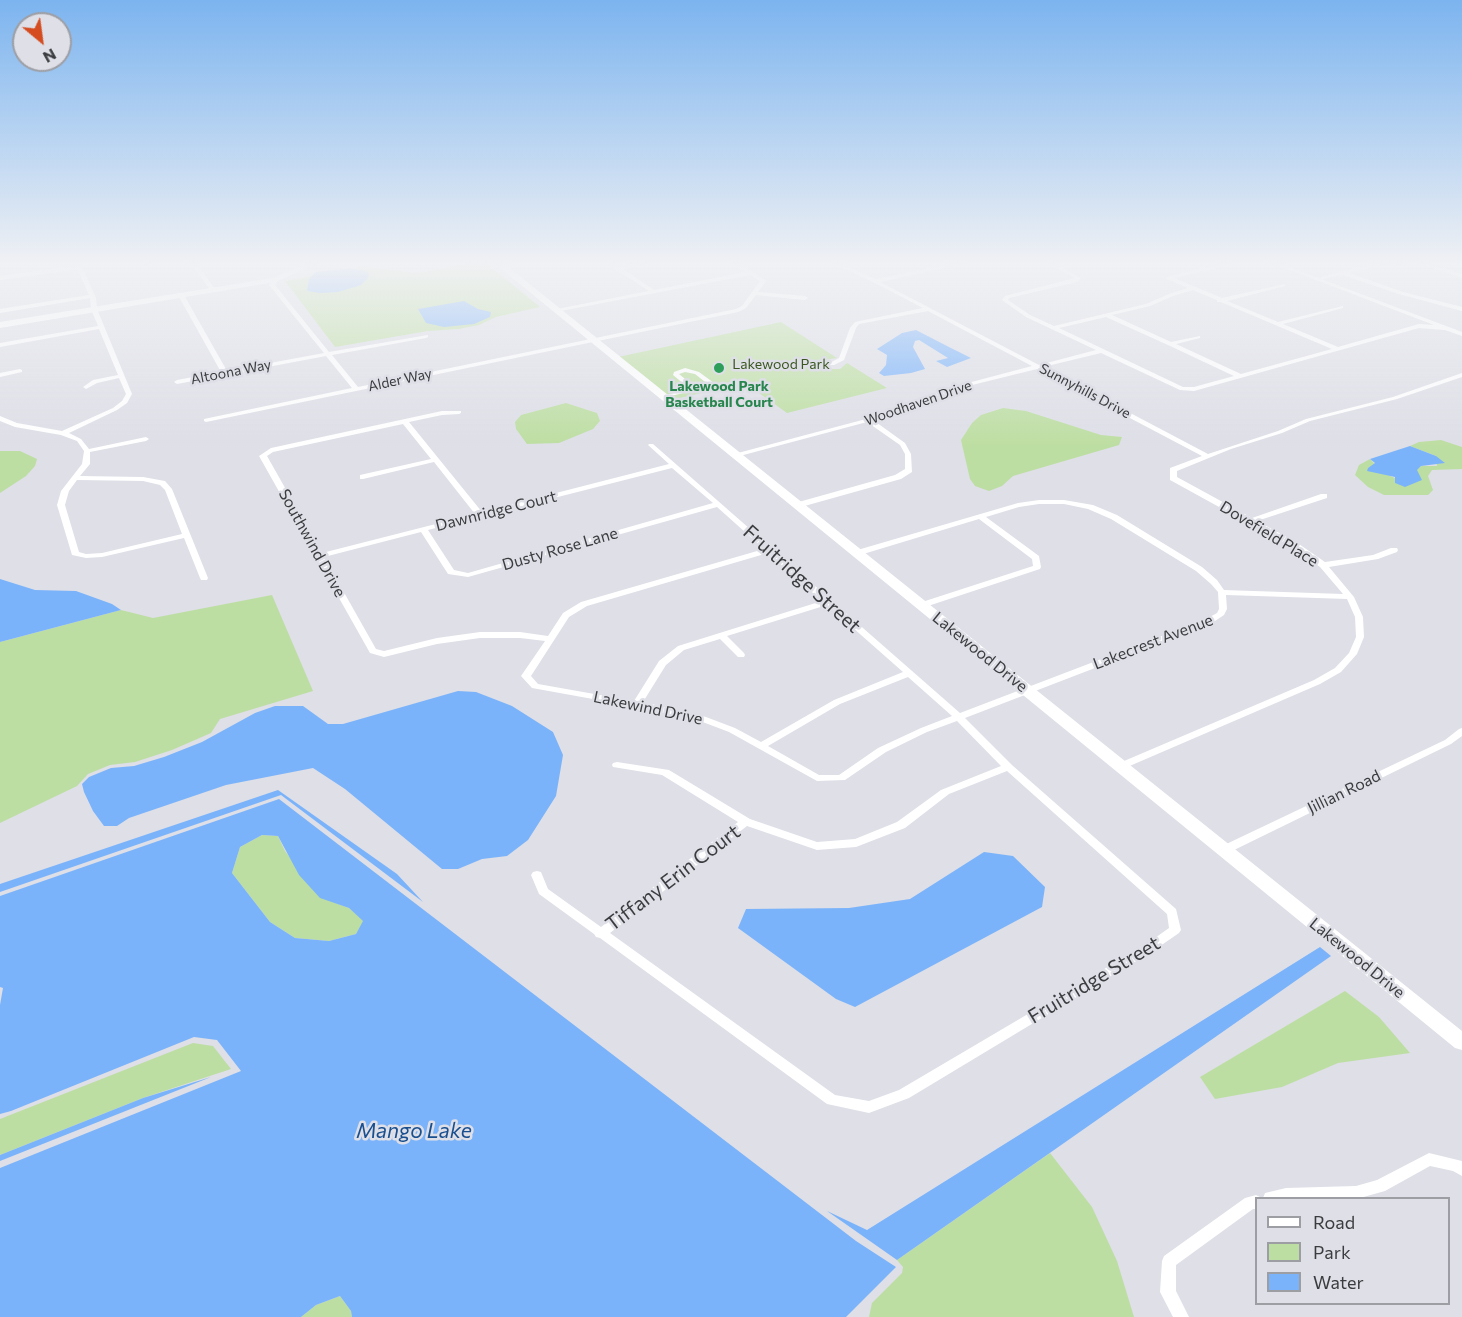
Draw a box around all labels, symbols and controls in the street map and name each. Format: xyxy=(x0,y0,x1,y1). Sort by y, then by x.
north arrow xyxy=(12,12,72,72)
text: N xyxy=(40,45,60,68)
street label: Altoona Way xyxy=(189,356,273,388)
park label: Lakewood Park xyxy=(732,356,830,372)
street label: Sunnyhills Drive xyxy=(1037,360,1133,422)
marker: Lakewood Park Basketball Court xyxy=(712,361,726,375)
street label: Alder Way xyxy=(367,365,433,395)
street label: Woodhaven Drive xyxy=(862,377,974,429)
place label: Lakewood Park Basketball Court xyxy=(665,378,773,410)
street label: Southwind Drive xyxy=(274,486,350,600)
street label: Dawnridge Court xyxy=(433,487,559,535)
street label: Dovefield Place xyxy=(1216,497,1322,571)
street label: Fruitridge Street xyxy=(738,520,866,638)
street label: Dusty Rose Lane xyxy=(500,523,620,575)
street label: Lakewood Drive xyxy=(929,608,1031,696)
street label: Lakecrest Avenue xyxy=(1090,610,1216,674)
street label: Lakewind Drive xyxy=(592,687,704,729)
street label: Jillian Road xyxy=(1304,766,1384,818)
street label: Tiffany Erin Court xyxy=(601,820,745,936)
street label: Lakewood Drive xyxy=(1306,914,1408,1002)
street label: Fruitridge Street xyxy=(1024,931,1164,1029)
water label: Mango Lake xyxy=(356,1118,472,1144)
legend xyxy=(1255,1197,1450,1305)
text: Road xyxy=(1313,1211,1355,1233)
text: Park xyxy=(1313,1241,1351,1263)
text: Water xyxy=(1313,1271,1364,1293)

